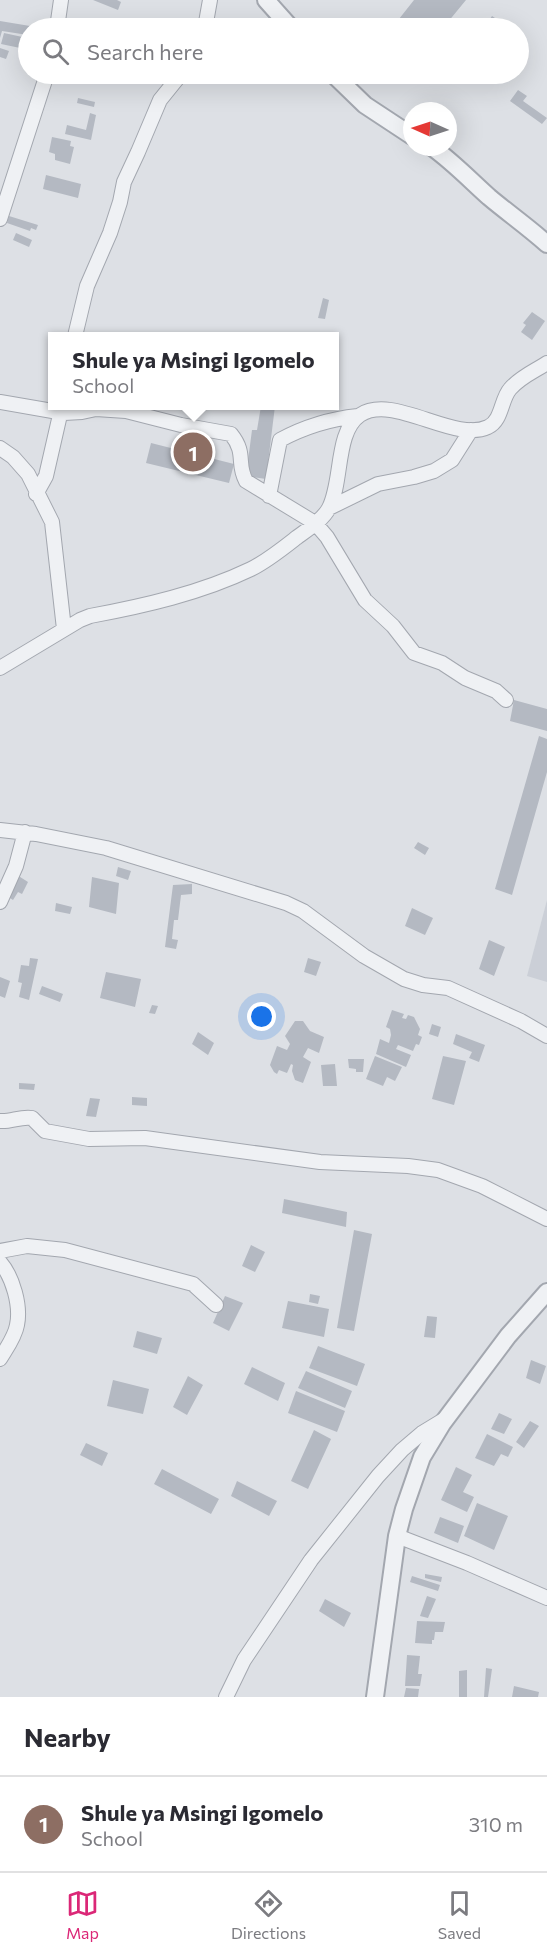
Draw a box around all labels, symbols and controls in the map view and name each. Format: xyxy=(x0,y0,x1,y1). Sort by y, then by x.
search box xyxy=(18,18,529,84)
icon: search xyxy=(39,35,72,68)
text: Search here xyxy=(87,38,203,65)
north arrow xyxy=(403,102,457,156)
popup xyxy=(48,332,339,410)
text: Shule ya Msingi Igomelo xyxy=(72,346,315,373)
text: School xyxy=(72,373,134,397)
pin: 1 xyxy=(174,430,212,474)
your location xyxy=(247,1002,276,1031)
text: Nearby xyxy=(24,1721,111,1752)
text: Shule ya Msingi Igomelo xyxy=(81,1799,324,1826)
text: 1 xyxy=(39,1812,48,1836)
text: 310 m xyxy=(469,1812,523,1836)
text: School xyxy=(81,1826,143,1850)
tab: Map xyxy=(66,1887,99,1942)
tab: Directions xyxy=(231,1887,306,1942)
tab: Saved xyxy=(438,1887,481,1942)

